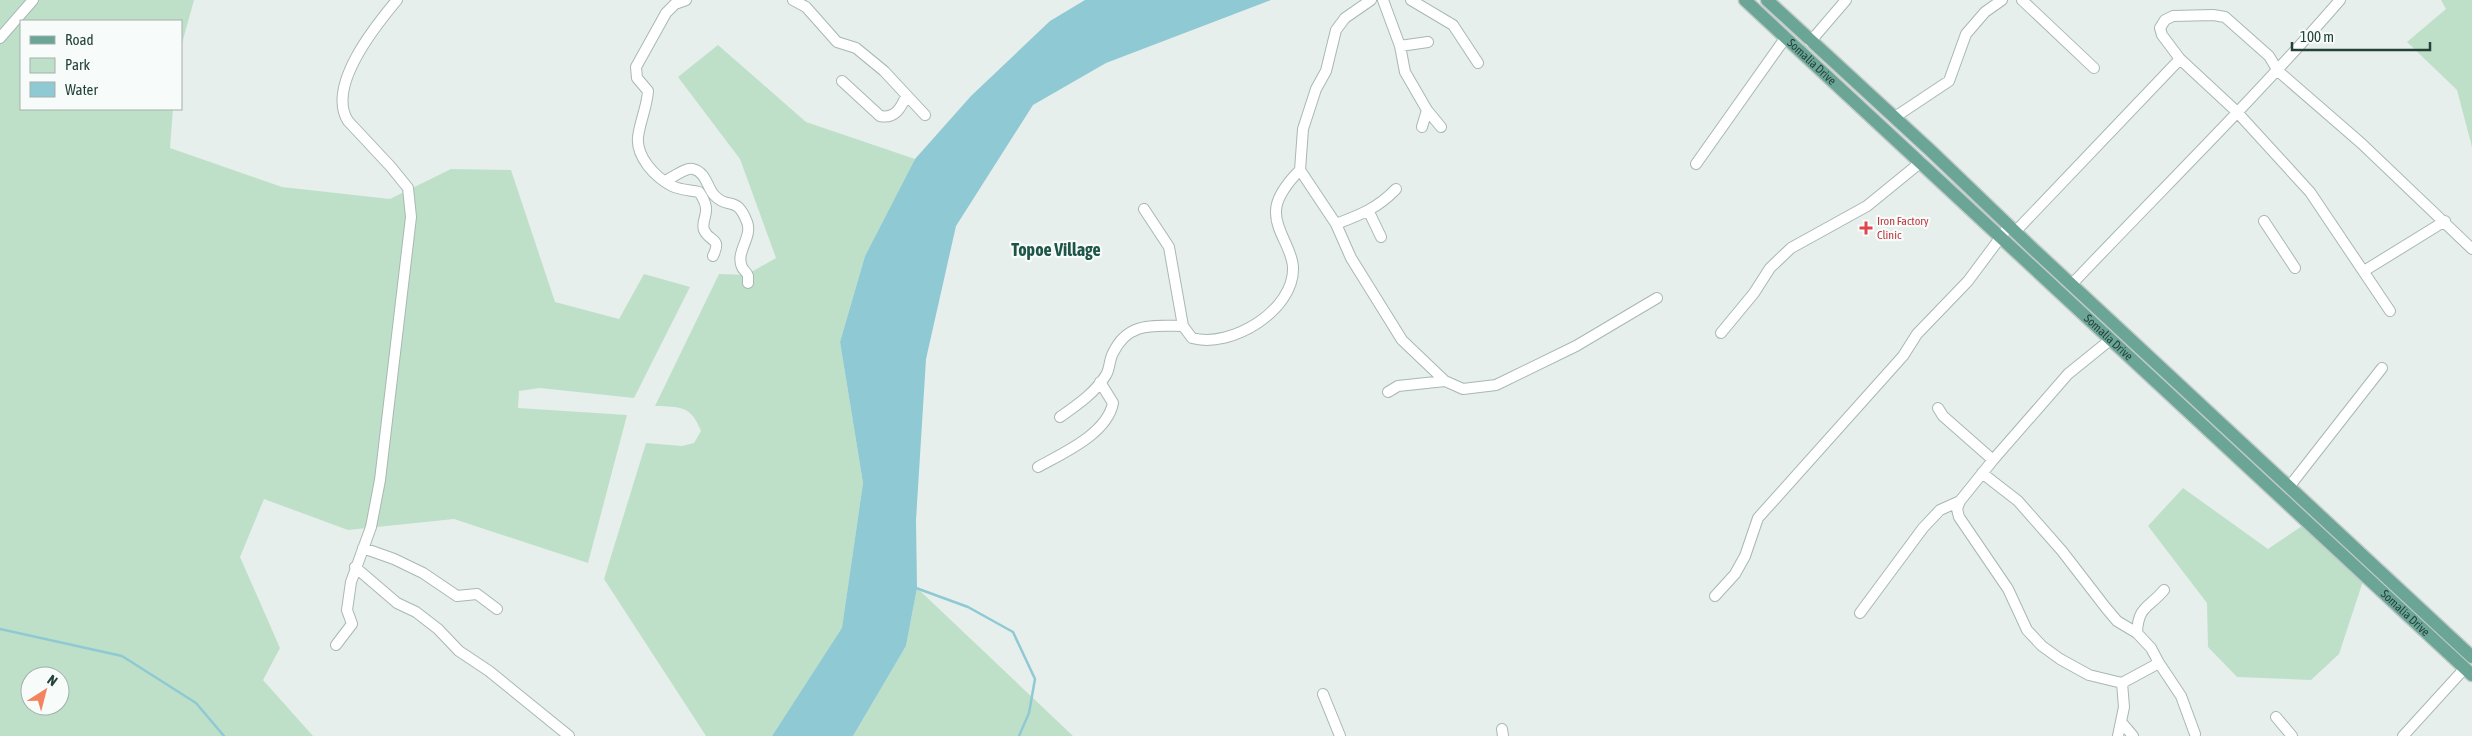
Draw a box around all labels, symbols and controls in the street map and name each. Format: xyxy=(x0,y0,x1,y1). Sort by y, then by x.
legend xyxy=(20,20,182,110)
scale bar xyxy=(2292,20,2430,52)
text: 100 m xyxy=(2300,28,2334,45)
text: Road xyxy=(65,31,94,48)
street label: Somalia Drive xyxy=(1784,36,1839,88)
text: Park xyxy=(65,56,90,73)
text: Water xyxy=(65,81,98,98)
place label: Iron Factory Clinic xyxy=(1877,214,1929,242)
marker: Iron Factory Clinic xyxy=(1859,221,1873,235)
district label: Topoe Village xyxy=(1011,239,1101,260)
street label: Somalia Drive xyxy=(2081,311,2136,364)
street label: Somalia Drive xyxy=(2378,587,2433,639)
north arrow xyxy=(20,666,70,716)
text: N xyxy=(45,672,61,689)

